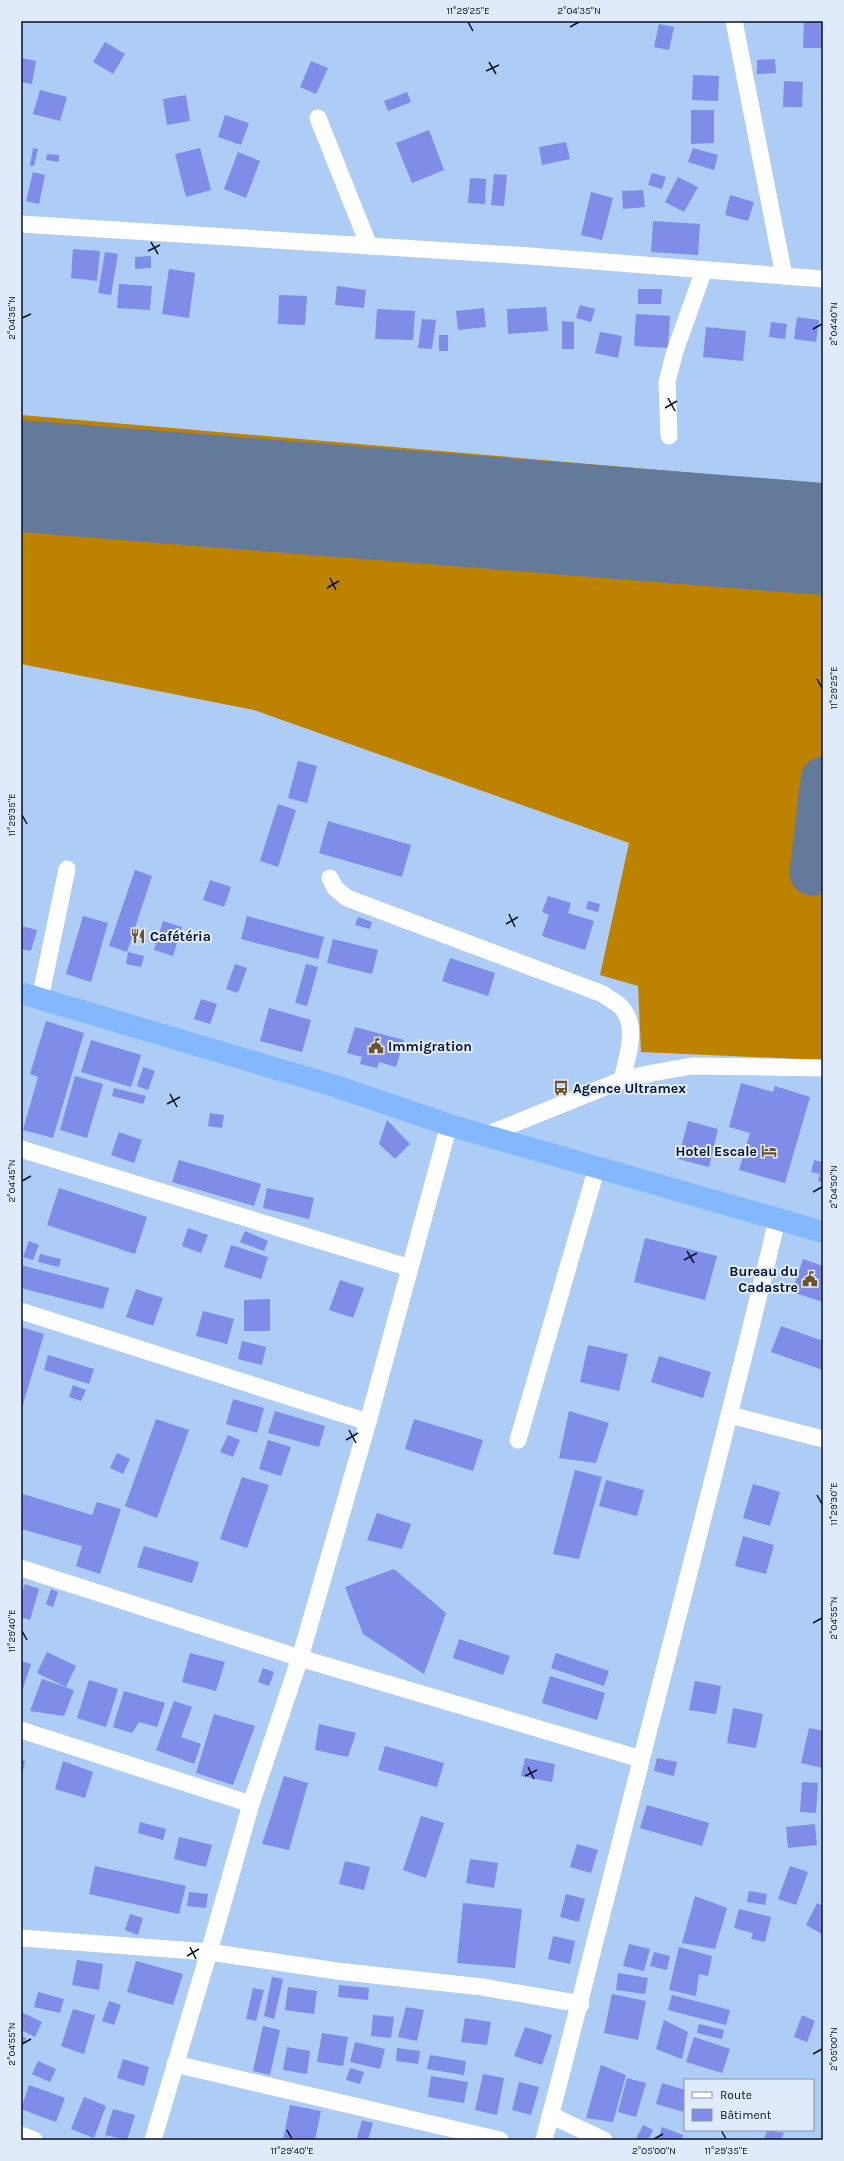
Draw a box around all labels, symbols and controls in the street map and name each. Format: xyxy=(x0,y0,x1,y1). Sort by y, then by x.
text: 11°29'25"E xyxy=(446,5,490,17)
text: 2°04'35"N xyxy=(557,5,601,17)
text: 2°04'35"N xyxy=(6,296,18,340)
text: 2°04'40"N xyxy=(828,302,840,346)
text: 11°29'25"E xyxy=(828,666,840,710)
text: 11°29'35"E xyxy=(6,793,18,837)
restaurant icon: Cafétéria xyxy=(129,927,147,945)
place label: Cafétéria xyxy=(150,928,211,945)
public building icon: Immigration xyxy=(367,1037,385,1055)
place label: Immigration xyxy=(388,1038,472,1055)
bus stop icon: Agence Ultramex xyxy=(552,1079,570,1097)
place label: Agence Ultramex xyxy=(573,1080,686,1097)
hotel icon: Hotel Escale xyxy=(760,1142,778,1160)
place label: Hotel Escale xyxy=(676,1143,757,1160)
text: 2°04'45"N xyxy=(6,1159,18,1203)
text: 2°04'50"N xyxy=(828,1165,840,1209)
place label: Bureau du Cadastre xyxy=(729,1263,798,1296)
public building icon: Bureau du Cadastre xyxy=(801,1270,819,1288)
text: 11°29'30"E xyxy=(828,1482,840,1526)
text: 2°04'55"N xyxy=(828,1596,840,1640)
text: 11°29'40"E xyxy=(6,1609,18,1653)
text: 2°04'55"N xyxy=(6,2022,18,2066)
text: 2°05'00"N xyxy=(828,2027,840,2071)
legend xyxy=(684,2079,814,2131)
text: Route xyxy=(720,2088,752,2102)
text: Bâtiment xyxy=(720,2108,772,2122)
text: 11°29'40"E xyxy=(270,2145,314,2157)
text: 2°05'00"N xyxy=(632,2145,676,2157)
text: 11°29'35"E xyxy=(704,2145,748,2157)

